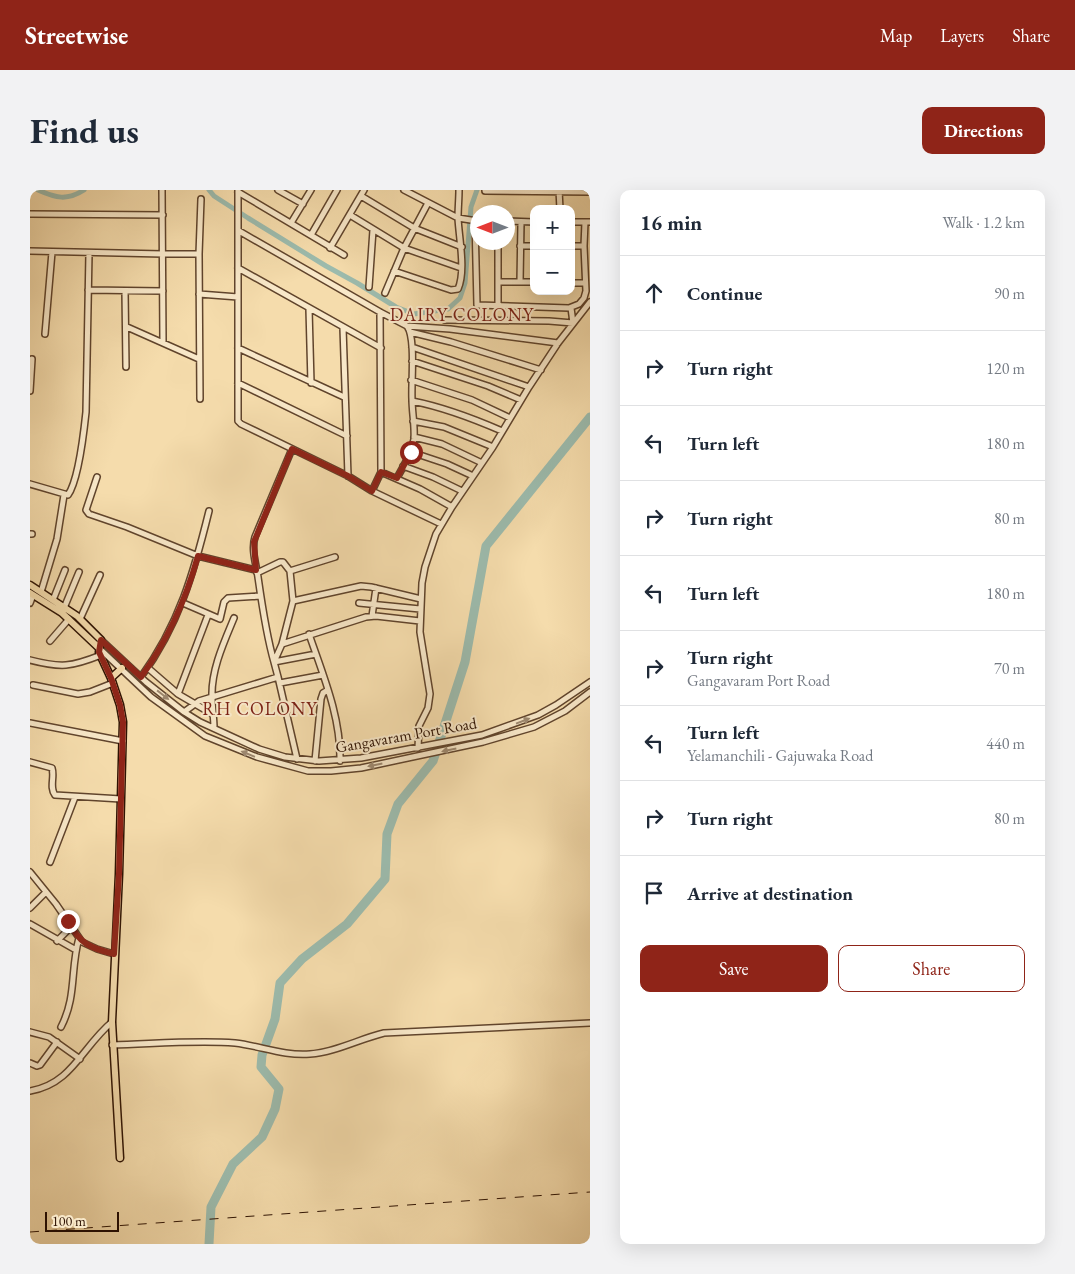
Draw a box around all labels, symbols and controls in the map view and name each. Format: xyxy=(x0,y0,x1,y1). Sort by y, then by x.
text: Streetwise xyxy=(25,20,128,51)
text: Map xyxy=(880,24,912,47)
text: Layers xyxy=(940,24,984,47)
text: Share xyxy=(1012,24,1050,47)
button: Directions xyxy=(922,107,1045,154)
text: Find us xyxy=(30,108,139,153)
north arrow xyxy=(470,205,515,250)
map controls xyxy=(530,205,575,295)
button: + xyxy=(530,205,575,250)
text: 16 min xyxy=(640,209,702,236)
text: Walk · 1.2 km xyxy=(942,212,1025,233)
button: − xyxy=(530,250,575,295)
icon: ahead xyxy=(640,279,668,307)
text: Continue xyxy=(687,281,762,306)
text: 90 m xyxy=(994,283,1025,304)
district label: DAIRY COLONY xyxy=(390,303,535,326)
icon: right xyxy=(640,354,668,382)
text: Turn right xyxy=(687,356,773,381)
text: 120 m xyxy=(986,358,1025,379)
icon: left xyxy=(640,429,668,457)
text: Turn left xyxy=(687,431,759,456)
text: 180 m xyxy=(986,433,1025,454)
route start xyxy=(400,441,423,464)
icon: right xyxy=(640,504,668,532)
text: Turn right xyxy=(687,506,773,531)
text: 80 m xyxy=(994,508,1025,529)
icon: left xyxy=(640,579,668,607)
text: Turn left xyxy=(687,581,759,606)
text: 180 m xyxy=(986,583,1025,604)
text: Turn right xyxy=(687,645,773,670)
icon: right xyxy=(640,654,668,682)
text: 70 m xyxy=(994,658,1025,679)
text: Gangavaram Port Road xyxy=(687,670,830,691)
one-way arrow xyxy=(156,690,169,701)
district label: RH COLONY xyxy=(202,697,318,720)
street label: Gangavaram Port Road xyxy=(334,712,479,758)
one-way arrow xyxy=(516,717,531,725)
text: Turn left xyxy=(687,720,759,745)
icon: left xyxy=(640,729,668,757)
text: 440 m xyxy=(986,733,1025,754)
text: Yelamanchili - Gajuwaka Road xyxy=(687,745,873,766)
one-way arrow xyxy=(442,746,457,754)
one-way arrow xyxy=(241,750,256,757)
one-way arrow xyxy=(367,761,382,769)
icon: right xyxy=(640,804,668,832)
text: Turn right xyxy=(687,806,773,831)
text: 80 m xyxy=(994,808,1025,829)
icon: arrive xyxy=(640,879,668,907)
text: Arrive at destination xyxy=(687,881,853,906)
route end xyxy=(57,910,80,933)
button: Save xyxy=(640,945,828,992)
button: Share xyxy=(838,945,1025,992)
scale bar xyxy=(45,1209,119,1232)
text: 100 m xyxy=(52,1212,86,1230)

